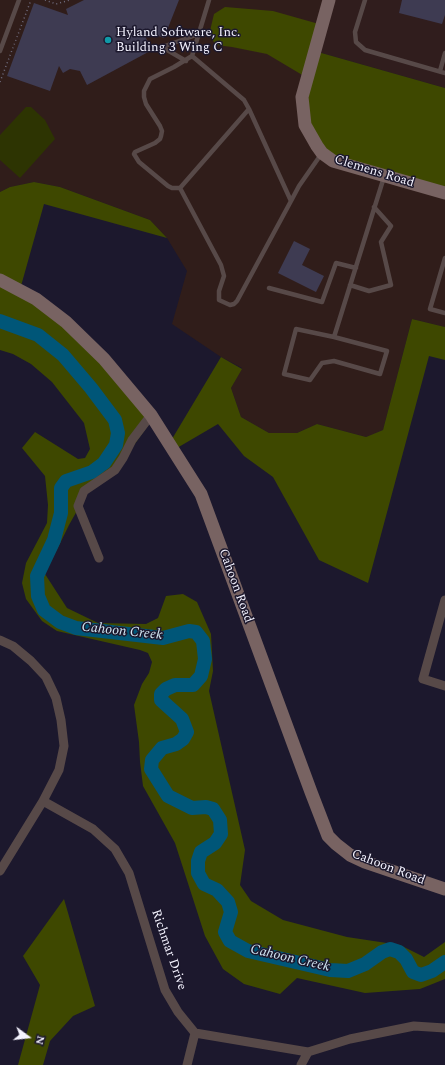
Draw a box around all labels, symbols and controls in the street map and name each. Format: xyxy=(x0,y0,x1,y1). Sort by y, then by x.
place label: Hyland Software, Inc. Building 3 Wing C xyxy=(116,25,240,56)
marker: Hyland Software, Inc. Building 3 Wing C xyxy=(103,35,113,45)
street label: Clemens Road xyxy=(332,152,416,192)
street label: Cahoon Road xyxy=(214,547,256,625)
water label: Cahoon Creek xyxy=(81,619,163,645)
street label: Cahoon Road xyxy=(349,847,427,889)
street label: Richmar Drive xyxy=(147,908,189,992)
water label: Cahoon Creek xyxy=(249,942,331,976)
north arrow xyxy=(8,1017,48,1057)
text: N xyxy=(31,1034,49,1047)

